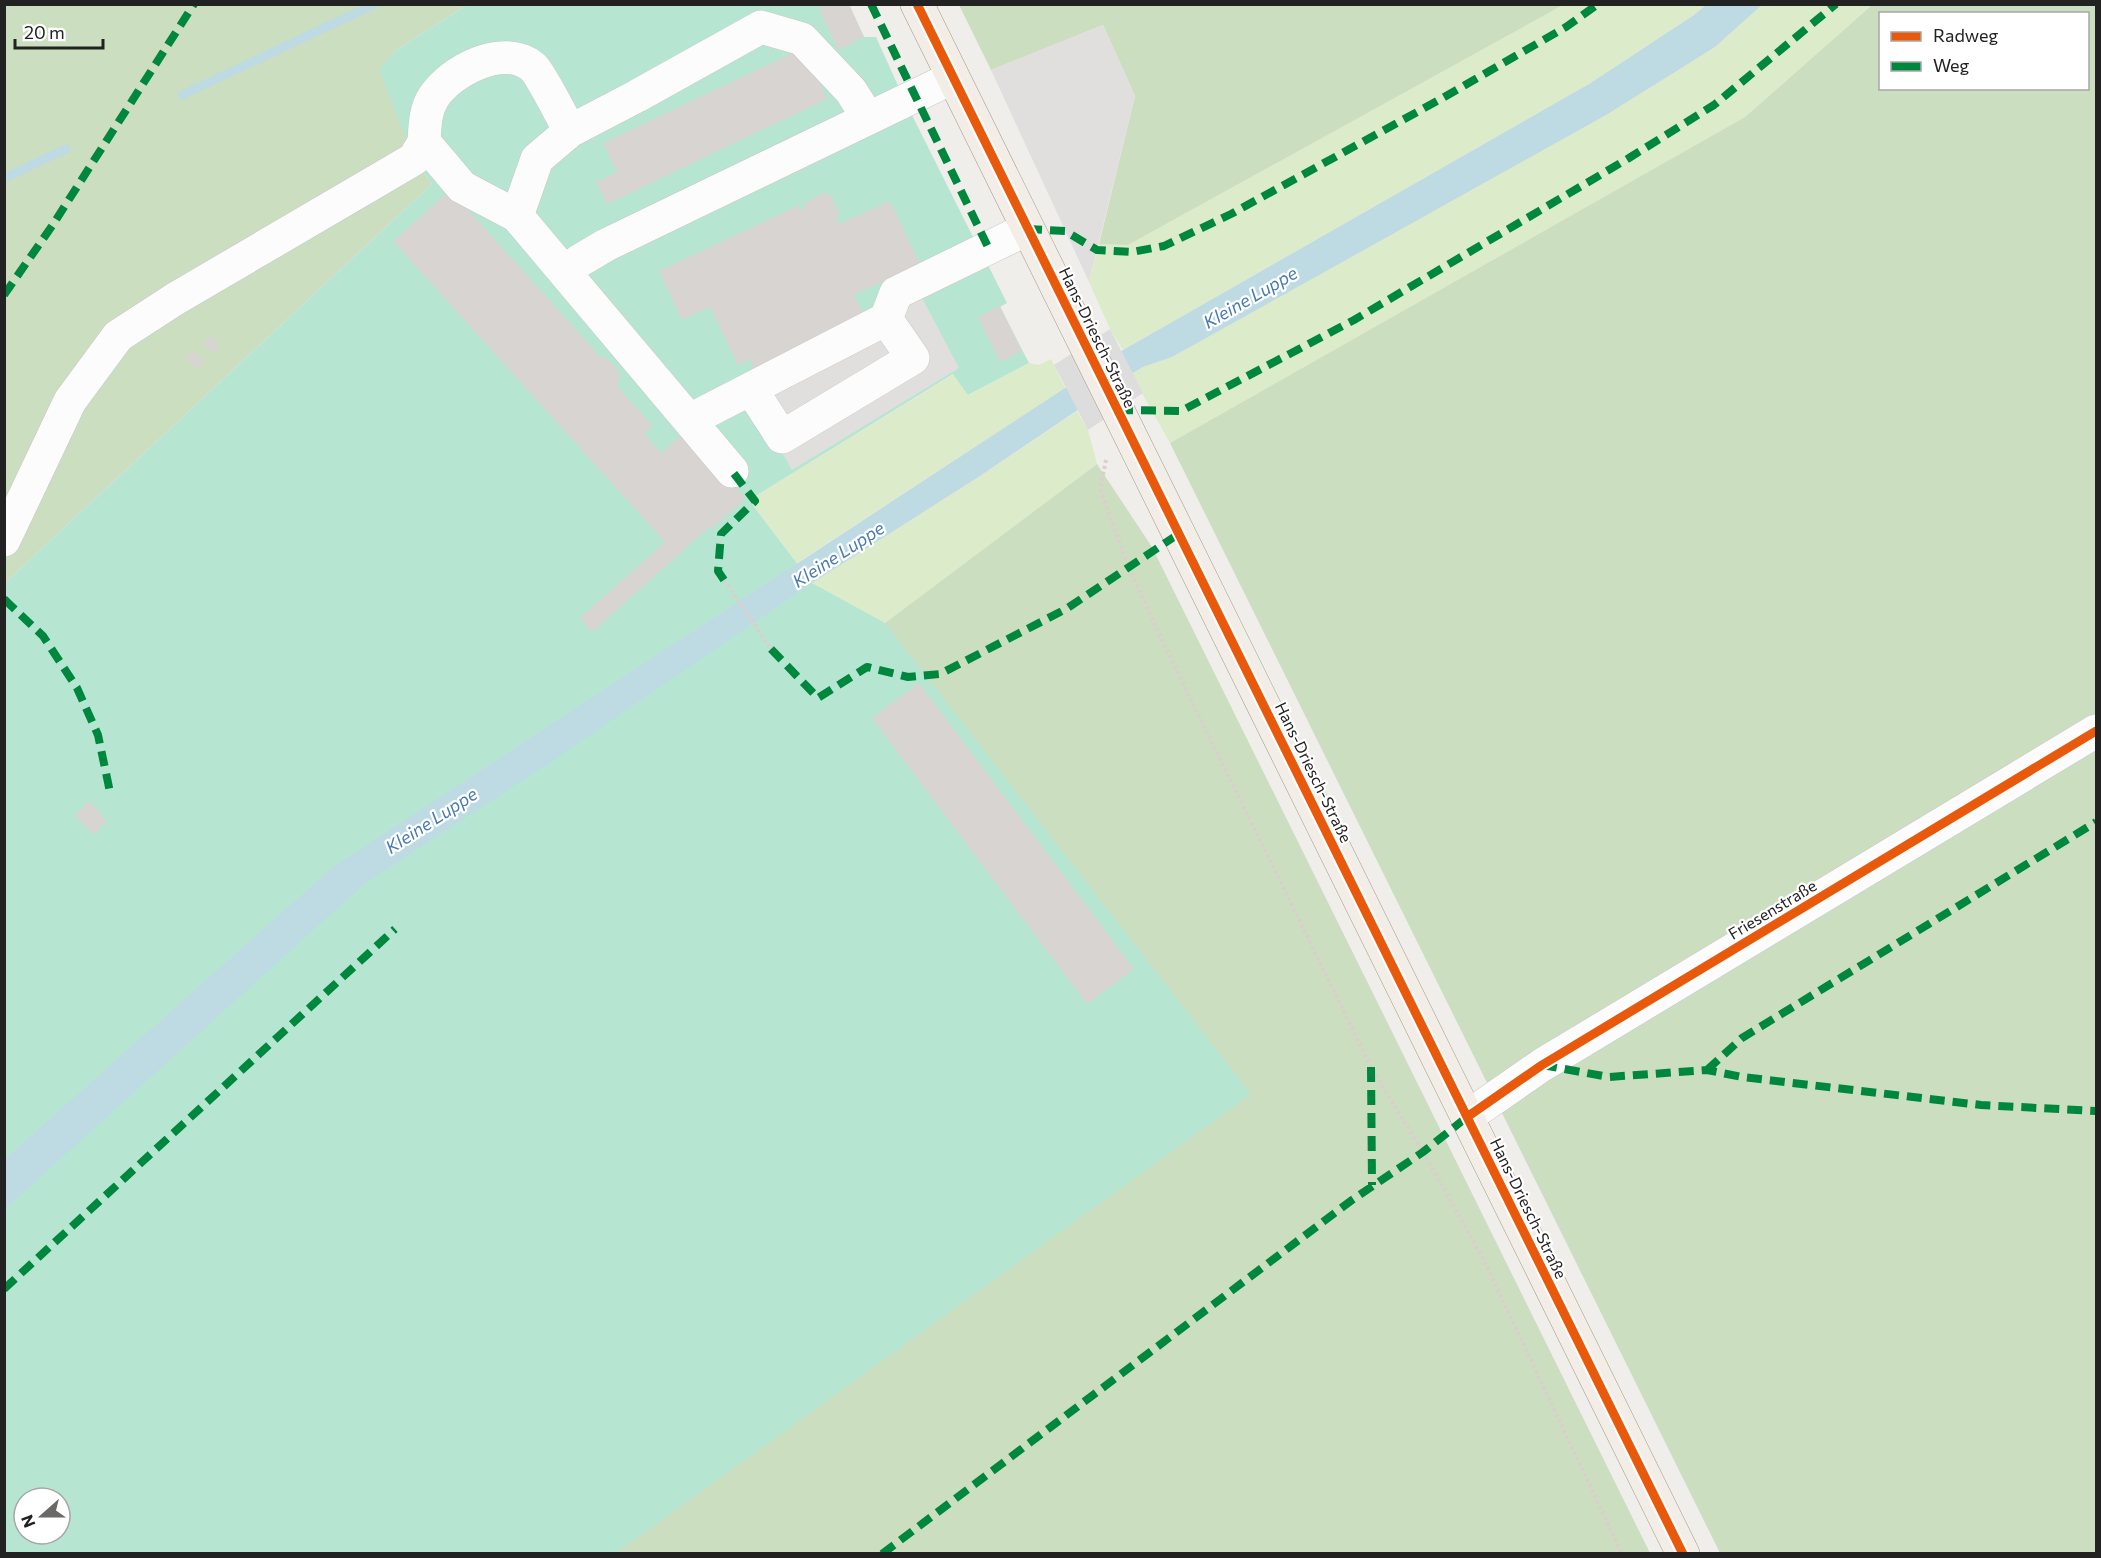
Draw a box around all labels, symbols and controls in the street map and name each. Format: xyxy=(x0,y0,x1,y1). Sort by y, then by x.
scale bar xyxy=(15,12,104,50)
legend xyxy=(1879,12,2089,90)
text: 20 m xyxy=(24,21,65,43)
text: Radweg xyxy=(1933,24,1998,46)
text: Weg xyxy=(1933,54,1970,76)
water label: Kleine Luppe xyxy=(1199,261,1301,333)
street label: Hans-Driesch-Straße xyxy=(1056,264,1140,410)
water label: Kleine Luppe xyxy=(788,516,889,592)
street label: Hans-Driesch-Straße xyxy=(1272,699,1356,845)
water label: Kleine Luppe xyxy=(381,782,482,858)
street label: Friesenstraße xyxy=(1725,875,1819,943)
street label: Hans-Driesch-Straße xyxy=(1487,1135,1571,1281)
north arrow xyxy=(12,1486,72,1546)
text: N xyxy=(17,1513,39,1531)

